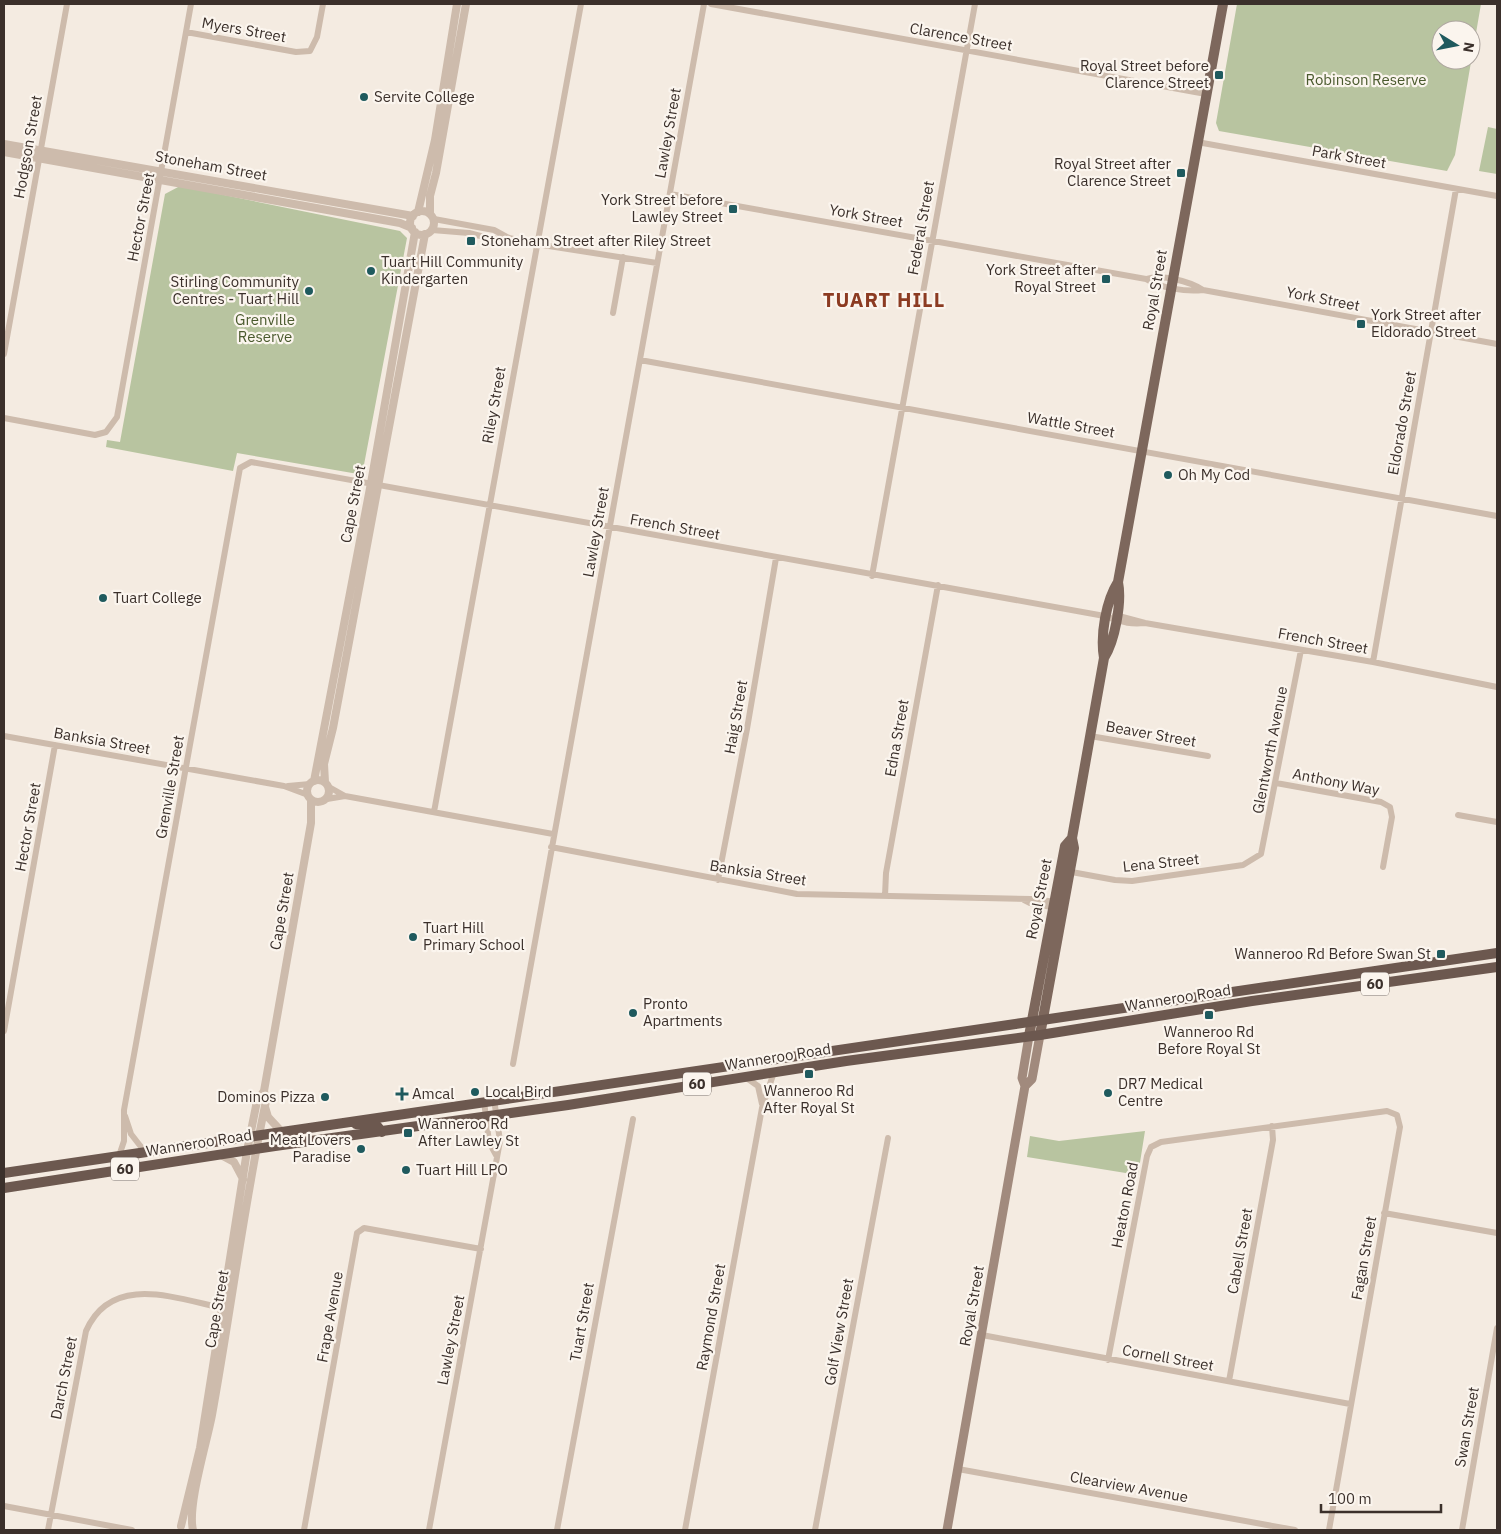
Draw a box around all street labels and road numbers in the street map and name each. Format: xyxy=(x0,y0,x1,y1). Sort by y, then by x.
street label: Myers Street xyxy=(200,13,288,46)
street label: Clarence Street xyxy=(908,18,1014,55)
street label: Lawley Street xyxy=(650,86,685,180)
street label: Hodgson Street xyxy=(9,94,46,200)
street label: Park Street xyxy=(1310,141,1388,172)
street label: Stoneham Street xyxy=(154,146,269,185)
street label: Hector Street xyxy=(123,171,158,263)
street label: Federal Street xyxy=(903,179,938,277)
street label: York Street xyxy=(828,200,904,231)
street label: Royal Street xyxy=(1138,248,1171,332)
street label: York Street xyxy=(1285,282,1362,315)
street label: Riley Street xyxy=(477,365,510,445)
street label: Eldorado Street xyxy=(1383,369,1420,476)
street label: Wattle Street xyxy=(1026,407,1116,442)
street label: Cape Street xyxy=(336,463,369,544)
street label: Lawley Street xyxy=(578,485,613,579)
street label: French Street xyxy=(629,509,722,544)
street label: French Street xyxy=(1277,623,1370,658)
street label: Haig Street xyxy=(720,678,751,755)
street label: Glentworth Avenue xyxy=(1248,685,1291,815)
street label: Edna Street xyxy=(880,698,913,778)
street label: Beaver Street xyxy=(1104,716,1198,751)
street label: Banksia Street xyxy=(52,723,152,758)
street label: Grenville Street xyxy=(151,734,188,840)
street label: Anthony Way xyxy=(1291,764,1382,799)
street label: Hector Street xyxy=(10,781,45,873)
street label: Lena Street xyxy=(1122,849,1200,876)
street label: Banksia Street xyxy=(708,855,808,890)
street label: Royal Street xyxy=(1021,857,1056,941)
street label: Cape Street xyxy=(265,870,298,951)
road number: 60 xyxy=(1361,972,1389,996)
street label: Wanneroo Road xyxy=(1124,980,1232,1015)
street label: Wanneroo Road xyxy=(724,1039,832,1074)
road number: 60 xyxy=(683,1072,711,1096)
street label: Wanneroo Road xyxy=(145,1125,253,1160)
road number: 60 xyxy=(111,1158,139,1180)
street label: Heaton Road xyxy=(1107,1160,1142,1249)
street label: Cabell Street xyxy=(1223,1206,1256,1295)
street label: Fagan Street xyxy=(1347,1214,1380,1301)
street label: Raymond Street xyxy=(692,1262,729,1372)
street label: Royal Street xyxy=(955,1264,988,1348)
street label: Cape Street xyxy=(200,1268,233,1349)
street label: Frape Avenue xyxy=(312,1270,347,1364)
street label: Golf View Street xyxy=(820,1277,857,1387)
street label: Tuart Street xyxy=(565,1281,598,1363)
street label: Lawley Street xyxy=(432,1293,469,1387)
street label: Darch Street xyxy=(46,1335,81,1421)
street label: Cornell Street xyxy=(1121,1340,1215,1375)
street label: Swan Street xyxy=(1450,1385,1483,1469)
street label: Clearview Avenue xyxy=(1068,1467,1190,1506)

